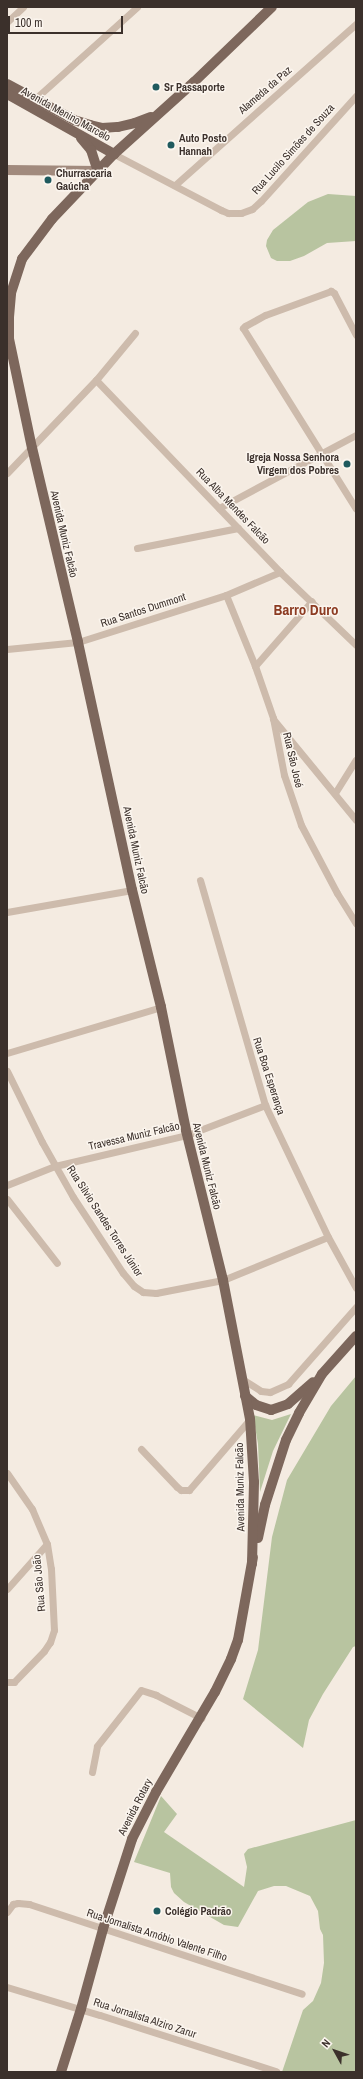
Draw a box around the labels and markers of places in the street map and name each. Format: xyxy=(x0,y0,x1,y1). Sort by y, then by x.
place label: Sr Passaporte xyxy=(164,80,225,94)
marker: Sr Passaporte xyxy=(151,82,161,92)
place label: Auto Posto Hannah xyxy=(179,132,227,158)
marker: Auto Posto Hannah xyxy=(166,140,176,150)
place label: Churrascaria Gaúcha xyxy=(56,167,112,193)
marker: Churrascaria Gaúcha xyxy=(43,175,53,185)
place label: Igreja Nossa Senhora Virgem dos Pobres xyxy=(247,451,339,477)
marker: Igreja Nossa Senhora Virgem dos Pobres xyxy=(342,459,352,469)
place label: Colégio Padrão xyxy=(165,1904,231,1918)
marker: Colégio Padrão xyxy=(152,1906,162,1916)

